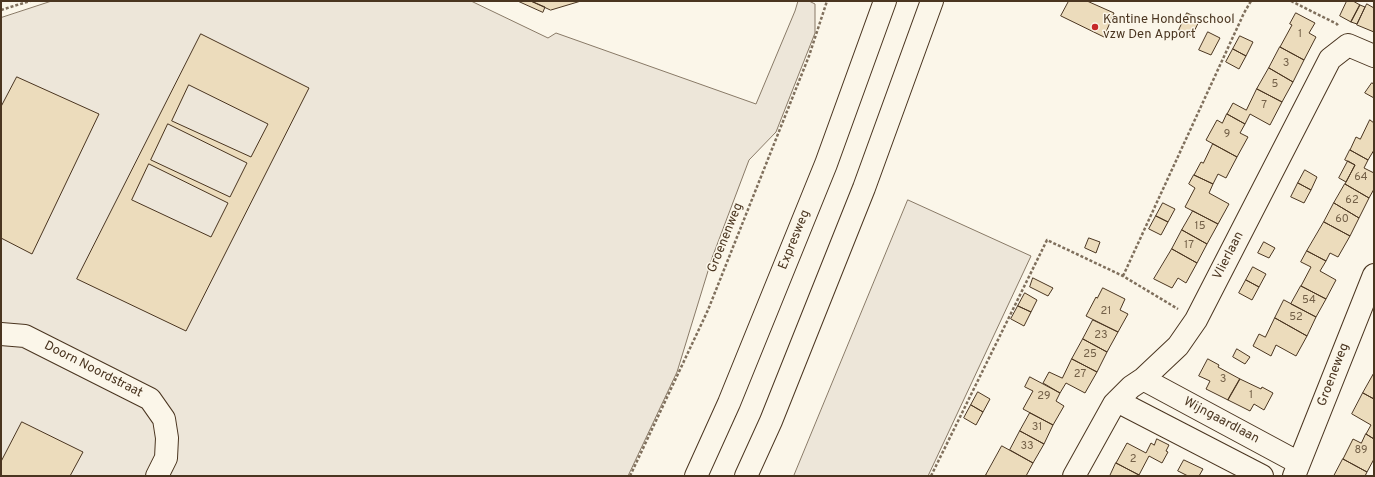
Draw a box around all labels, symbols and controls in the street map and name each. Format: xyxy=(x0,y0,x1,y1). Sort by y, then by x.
place label: Kantine Hondenschool vzw Den Apport xyxy=(1103,12,1235,43)
marker: Kantine Hondenschool vzw Den Apport xyxy=(1090,22,1100,32)
house number: 1 xyxy=(1298,28,1302,42)
house number: 3 xyxy=(1283,57,1289,71)
house number: 5 xyxy=(1272,78,1278,92)
house number: 7 xyxy=(1261,99,1267,113)
house number: 9 xyxy=(1224,128,1230,142)
house number: 64 xyxy=(1354,171,1368,185)
house number: 62 xyxy=(1345,194,1359,208)
street label: Groenenweg xyxy=(705,201,747,275)
street label: Expresweg xyxy=(776,208,814,272)
house number: 60 xyxy=(1335,213,1349,227)
house number: 15 xyxy=(1195,220,1205,234)
street label: Vlierlaan xyxy=(1210,229,1248,283)
house number: 17 xyxy=(1184,239,1194,253)
house number: 54 xyxy=(1302,294,1316,308)
house number: 21 xyxy=(1101,305,1111,319)
house number: 52 xyxy=(1289,311,1303,325)
house number: 23 xyxy=(1094,329,1108,343)
street label: Doorn Noordstraat xyxy=(41,338,145,402)
street label: Groeneweg xyxy=(1315,341,1353,409)
house number: 25 xyxy=(1083,348,1097,362)
house number: 27 xyxy=(1074,368,1086,382)
house number: 3 xyxy=(1220,373,1226,387)
house number: 1 xyxy=(1249,389,1253,403)
house number: 29 xyxy=(1037,390,1051,404)
street label: Wijngaardlaan xyxy=(1181,395,1261,447)
house number: 31 xyxy=(1032,421,1042,435)
house number: 33 xyxy=(1020,440,1034,454)
house number: 89 xyxy=(1354,444,1368,458)
house number: 2 xyxy=(1130,453,1136,467)

